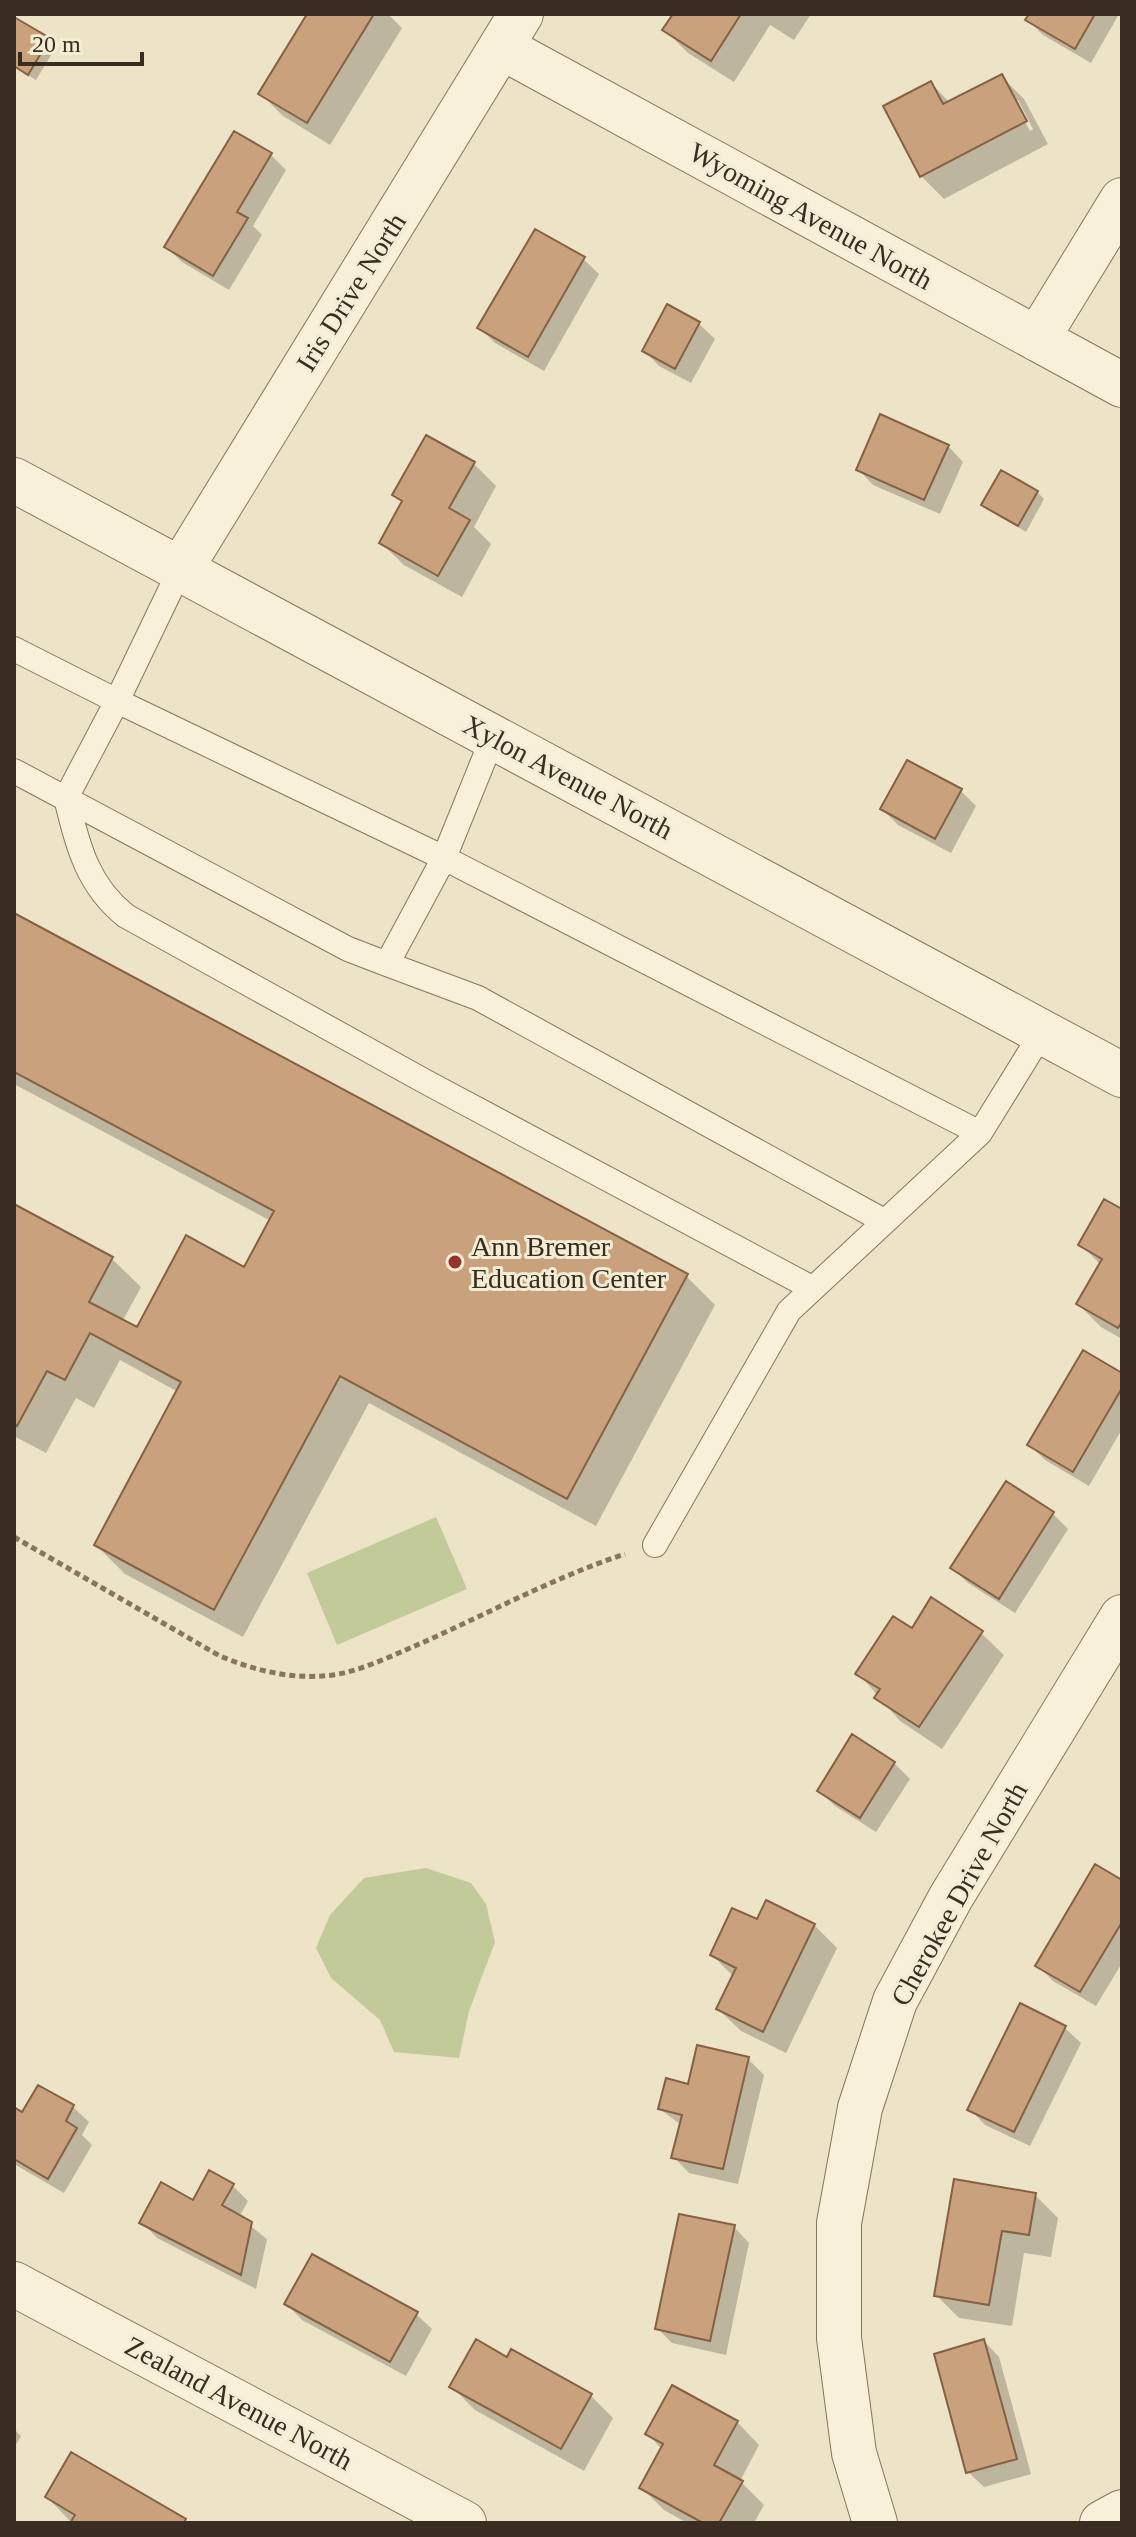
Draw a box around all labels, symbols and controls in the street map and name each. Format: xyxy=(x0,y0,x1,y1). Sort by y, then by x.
scale bar xyxy=(20,16,142,66)
text: 20 m xyxy=(32,31,81,57)
street label: Wyoming Avenue North xyxy=(684,136,938,296)
street label: Iris Drive North xyxy=(290,207,412,377)
street label: Xylon Avenue North xyxy=(458,709,678,845)
place label: Ann Bremer Education Center xyxy=(471,1231,667,1294)
marker: Ann Bremer Education Center xyxy=(446,1253,464,1271)
street label: Cherokee Drive North xyxy=(885,1777,1033,2011)
street label: Zealand Avenue North xyxy=(120,2330,358,2476)

